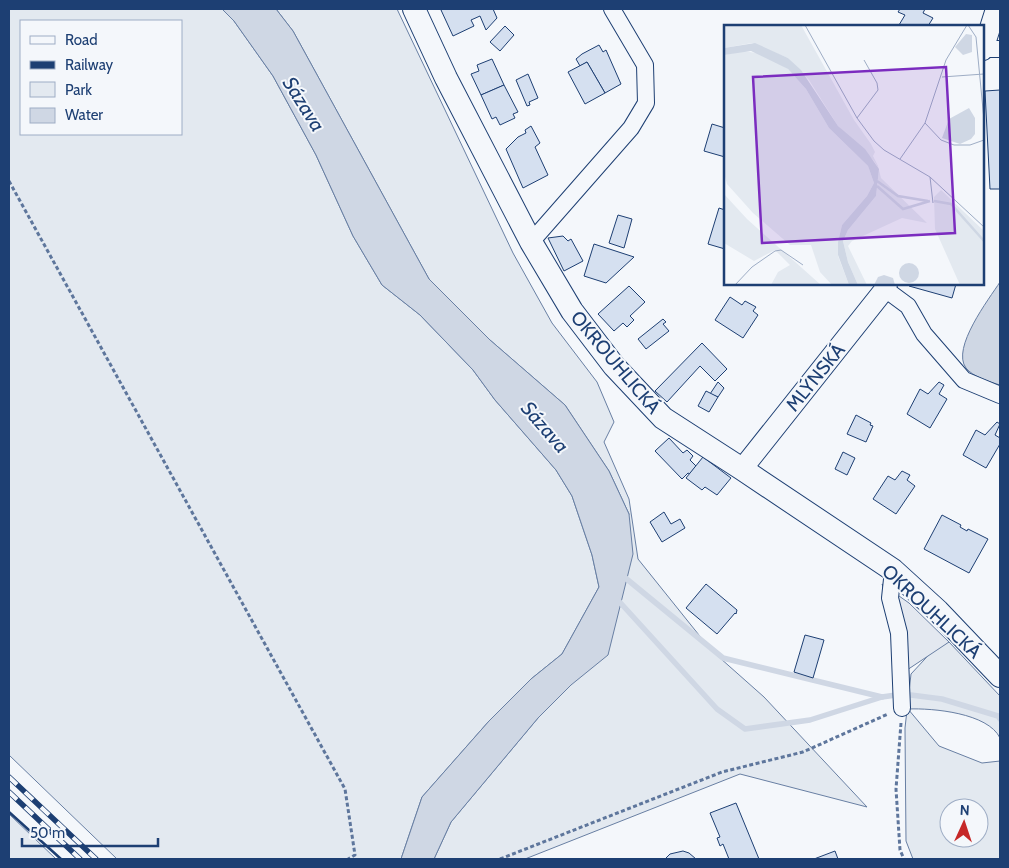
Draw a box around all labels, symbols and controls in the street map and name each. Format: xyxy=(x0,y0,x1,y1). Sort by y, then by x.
legend xyxy=(20,20,182,135)
inset map xyxy=(724,25,984,285)
text: Road xyxy=(65,31,98,49)
text: Railway xyxy=(65,56,114,74)
water label: Sázava xyxy=(278,72,330,136)
text: Park xyxy=(65,81,92,99)
text: Water xyxy=(65,106,103,124)
street label: OKROUHLICKÁ xyxy=(566,306,666,419)
street label: MLÝNSKÁ xyxy=(780,338,850,416)
water label: Sázava xyxy=(516,396,574,458)
street label: OKROUHLICKÁ xyxy=(877,559,987,663)
north arrow xyxy=(939,798,989,848)
text: N xyxy=(959,801,970,819)
scale bar xyxy=(22,816,159,848)
text: 50 m xyxy=(30,824,65,842)

